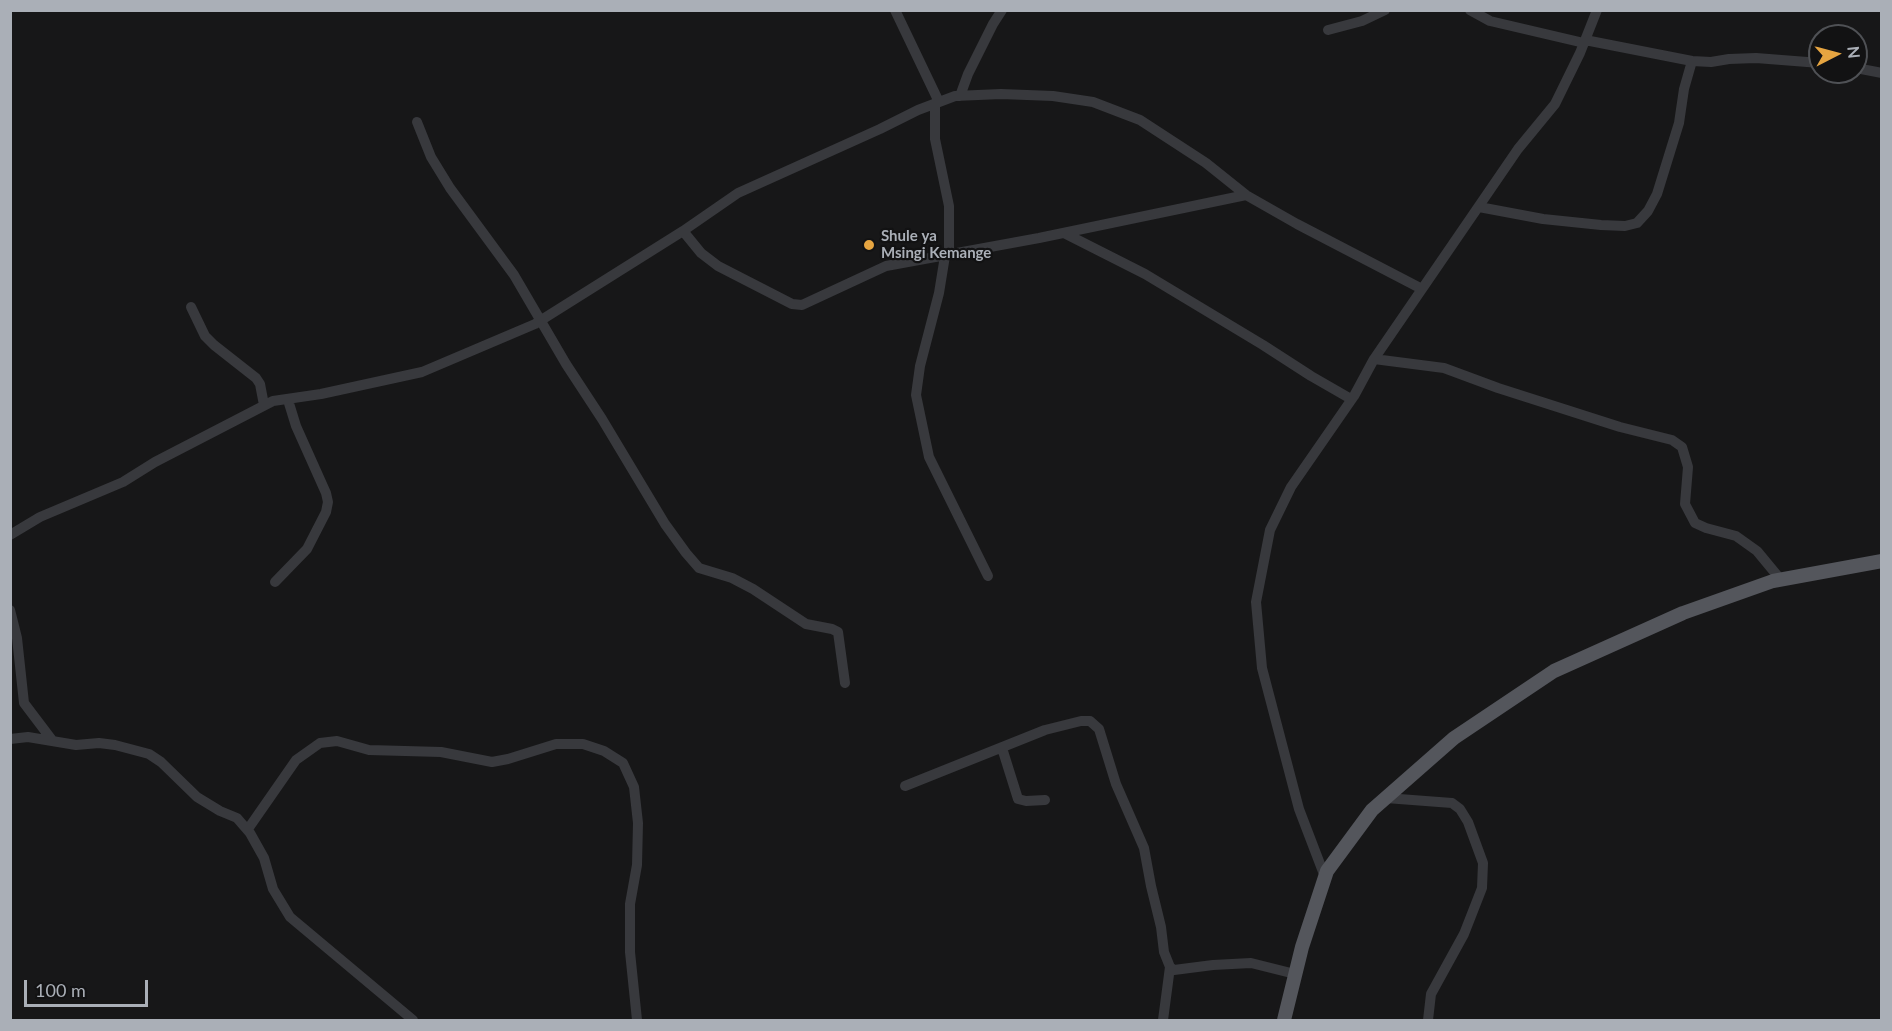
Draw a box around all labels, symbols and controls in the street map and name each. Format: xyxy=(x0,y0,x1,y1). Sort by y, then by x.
north arrow xyxy=(1808,24,1868,84)
text: N xyxy=(1844,45,1865,59)
place label: Shule ya Msingi Kemange xyxy=(881,227,991,262)
marker: Shule ya Msingi Kemange xyxy=(862,238,876,252)
scale bar xyxy=(27,968,152,1006)
text: 100 m xyxy=(35,979,86,1001)

